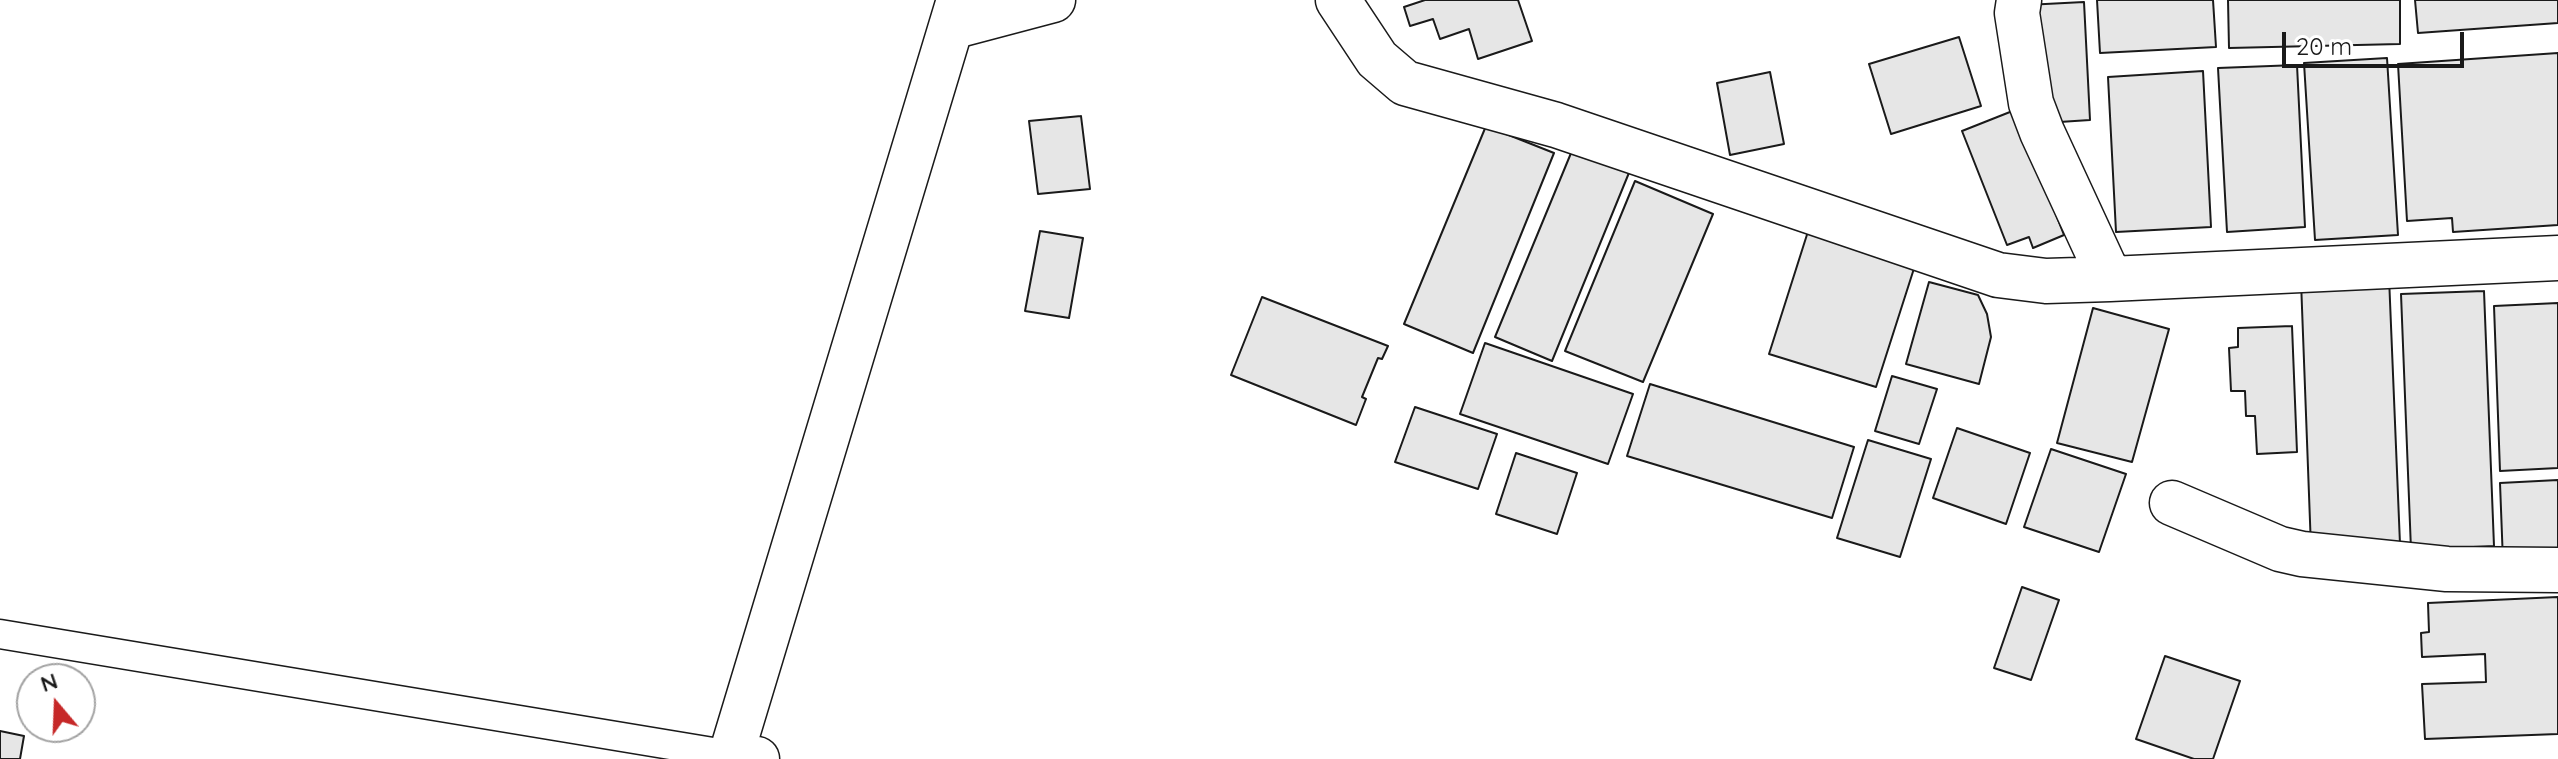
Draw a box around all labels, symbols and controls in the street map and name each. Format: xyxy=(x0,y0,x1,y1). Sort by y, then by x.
scale bar xyxy=(2286,16,2468,66)
text: 20 m xyxy=(2296,31,2352,61)
north arrow xyxy=(16,663,96,743)
text: N xyxy=(37,666,61,698)

